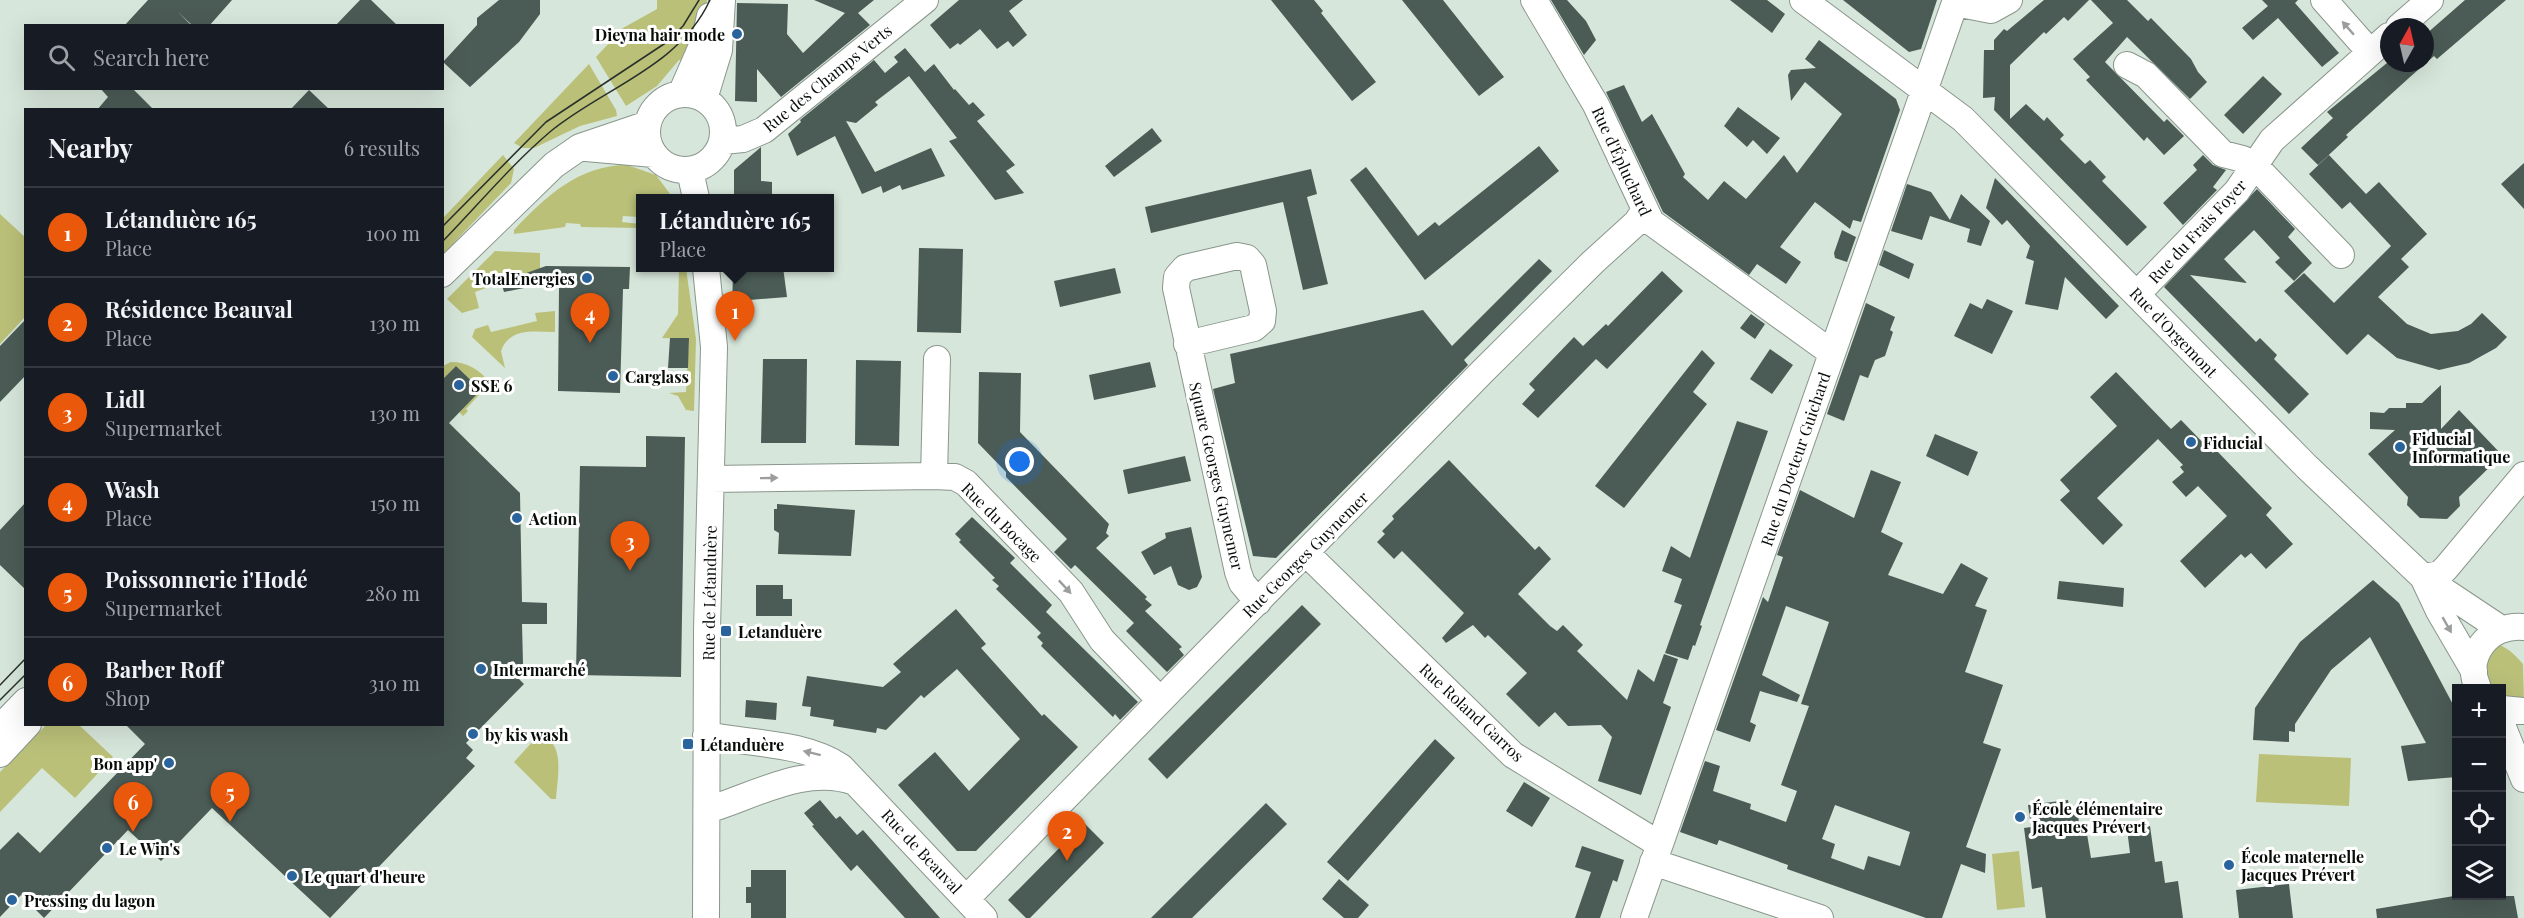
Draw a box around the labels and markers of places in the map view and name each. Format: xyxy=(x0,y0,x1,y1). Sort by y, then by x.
place label: Dieyna hair mode xyxy=(595,24,725,45)
marker: Dieyna hair mode xyxy=(730,27,744,41)
place label: TotalEnergies xyxy=(472,268,575,289)
marker: TotalEnergies xyxy=(580,271,594,285)
pin: 1 xyxy=(716,292,754,341)
pin: 4 xyxy=(570,294,610,343)
place label: Carglass xyxy=(625,366,689,387)
marker: Carglass xyxy=(606,369,620,383)
place label: SSE 6 xyxy=(471,375,513,396)
marker: SSE 6 xyxy=(452,378,466,392)
place label: Fiducial Informatique xyxy=(2412,428,2510,467)
place label: Fiducial xyxy=(2203,432,2263,453)
marker: Fiducial xyxy=(2184,435,2198,449)
marker: Fiducial Informatique xyxy=(2393,440,2407,454)
place label: Action xyxy=(528,508,577,529)
marker: Action xyxy=(510,511,524,525)
pin: 3 xyxy=(610,522,650,571)
place label: Letanduère xyxy=(738,621,822,642)
marker: Letanduère xyxy=(719,624,733,638)
place label: Intermarché xyxy=(493,659,586,680)
marker: Intermarché xyxy=(474,662,488,676)
place label: by kis wash xyxy=(485,724,569,745)
marker: by kis wash xyxy=(466,727,480,741)
place label: Létanduère xyxy=(700,734,784,755)
marker: Létanduère xyxy=(681,737,695,751)
place label: Bon app' xyxy=(93,753,157,774)
marker: Bon app' xyxy=(162,756,176,770)
pin: 5 xyxy=(210,772,250,822)
pin: 6 xyxy=(114,782,152,832)
place label: École élémentaire Jacques Prévert xyxy=(2031,798,2163,837)
marker: École élémentaire Jacques Prévert xyxy=(2013,810,2027,824)
pin: 2 xyxy=(1048,812,1086,861)
place label: Le Win's xyxy=(119,838,180,859)
marker: Le Win's xyxy=(100,841,114,855)
place label: École maternelle Jacques Prévert xyxy=(2240,846,2364,885)
marker: École maternelle Jacques Prévert xyxy=(2222,858,2236,872)
place label: Le quart d'heure xyxy=(304,866,425,887)
marker: Le quart d'heure xyxy=(285,869,299,883)
place label: Pressing du lagon xyxy=(24,890,155,911)
marker: Pressing du lagon xyxy=(5,893,19,907)

